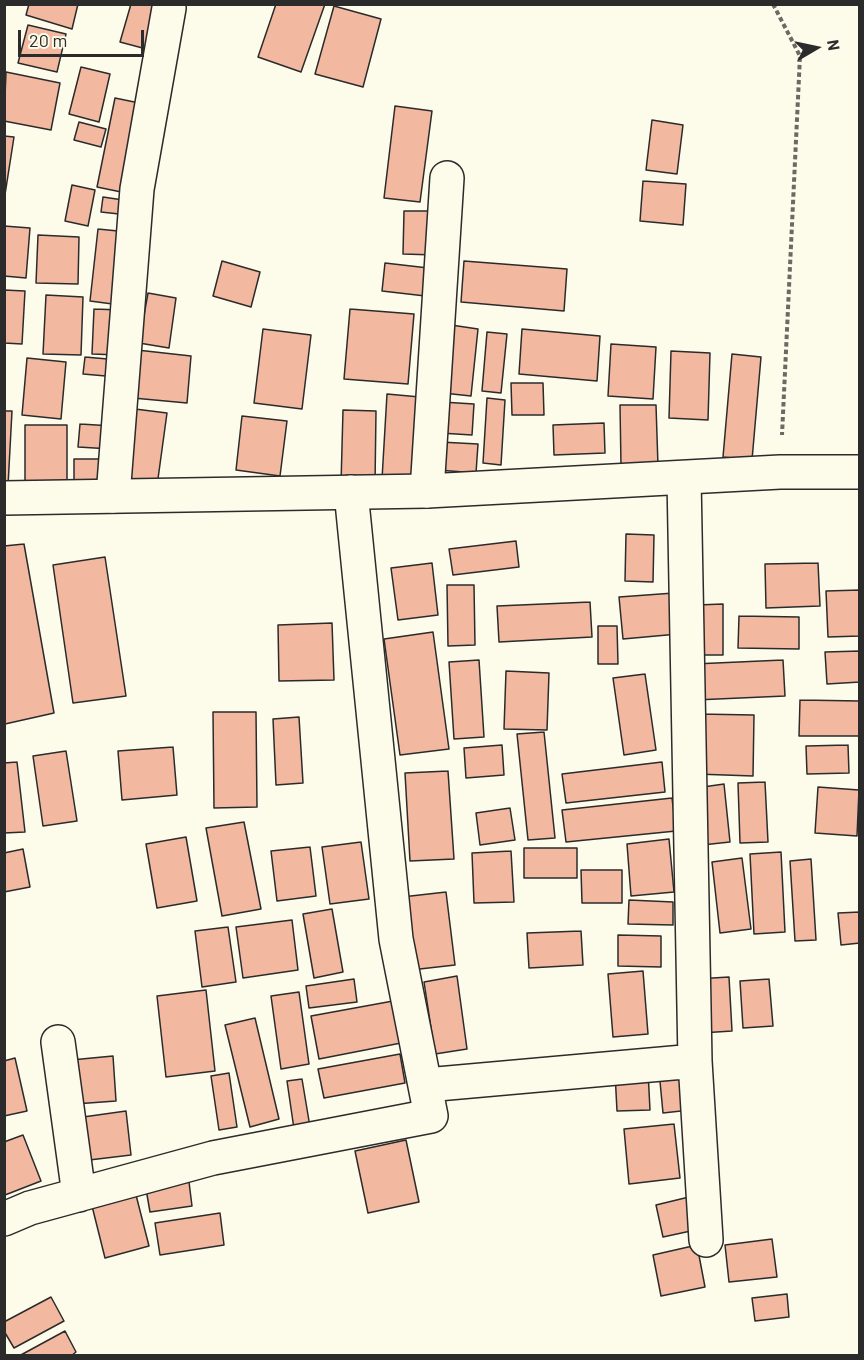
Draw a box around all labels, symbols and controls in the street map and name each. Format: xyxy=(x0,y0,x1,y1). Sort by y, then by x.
scale bar xyxy=(21,18,147,56)
north arrow xyxy=(786,18,846,78)
text: 20 m xyxy=(29,29,67,51)
text: N xyxy=(824,38,844,52)

